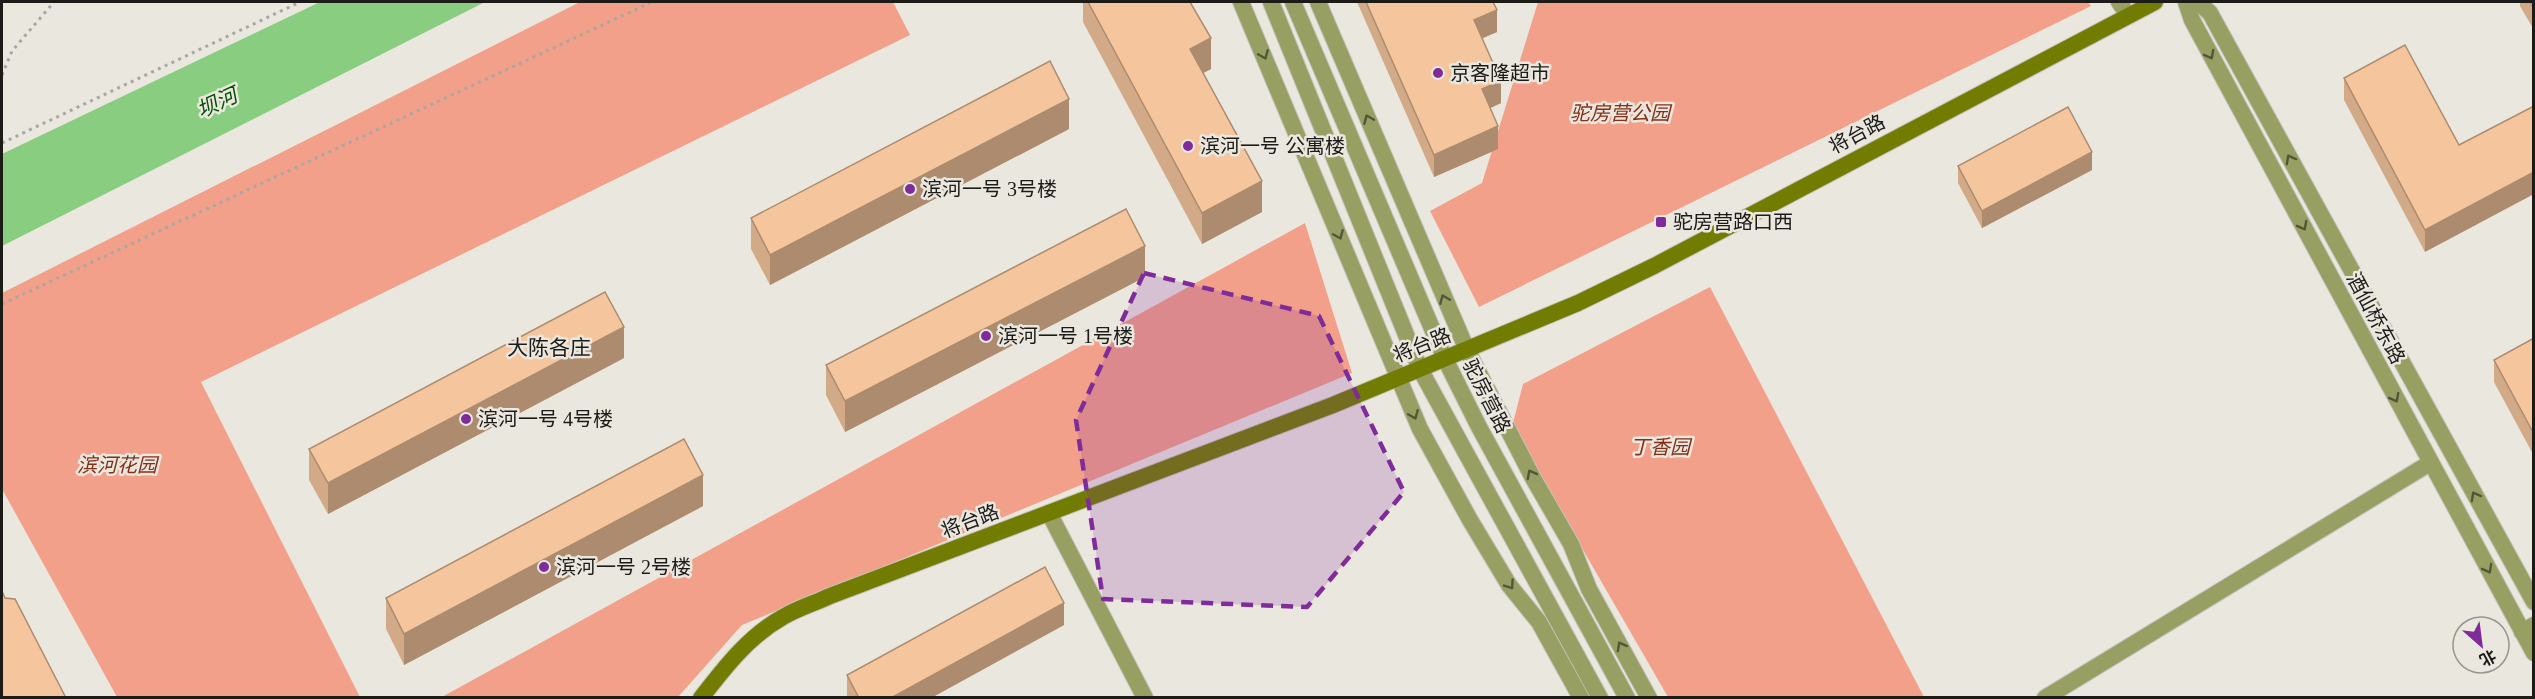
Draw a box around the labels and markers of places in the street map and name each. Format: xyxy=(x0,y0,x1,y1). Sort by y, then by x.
place label: 京客隆超市 xyxy=(1450,62,1550,84)
marker: 京客隆超市 xyxy=(1431,66,1445,80)
place label: 滨河一号 公寓楼 xyxy=(1200,135,1345,157)
marker: 滨河一号 公寓楼 xyxy=(1181,139,1195,153)
place label: 滨河一号 3号楼 xyxy=(922,178,1057,200)
marker: 滨河一号 3号楼 xyxy=(903,182,917,196)
place label: 驼房营路口西 xyxy=(1673,211,1793,233)
marker: 驼房营路口西 xyxy=(1654,215,1668,229)
place label: 滨河一号 1号楼 xyxy=(998,325,1133,347)
marker: 滨河一号 1号楼 xyxy=(979,329,993,343)
place label: 滨河一号 4号楼 xyxy=(478,408,613,430)
marker: 滨河一号 4号楼 xyxy=(459,412,473,426)
place label: 滨河一号 2号楼 xyxy=(556,556,691,578)
marker: 滨河一号 2号楼 xyxy=(537,560,551,574)

